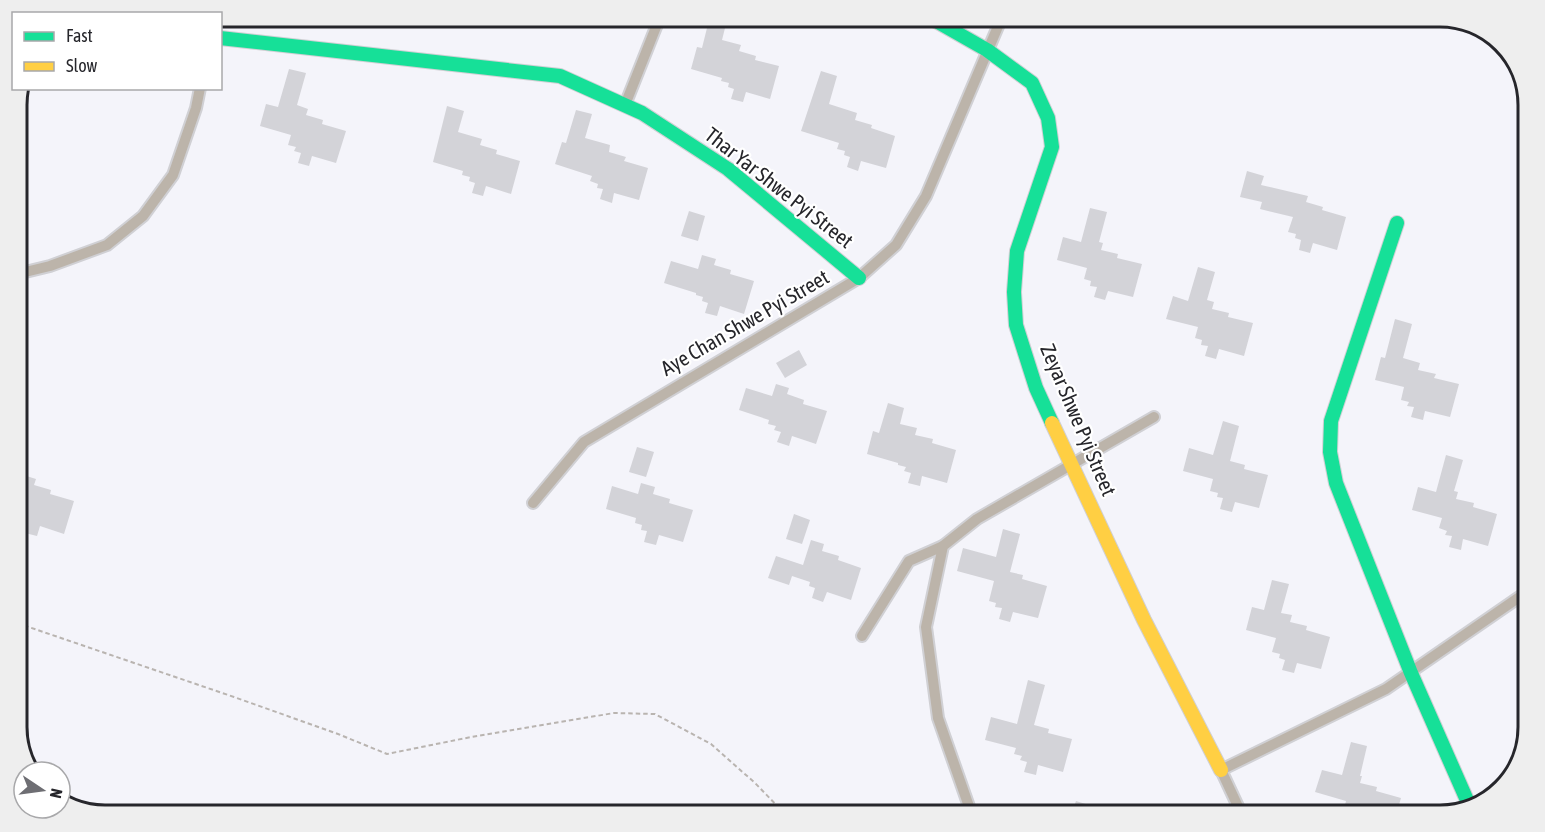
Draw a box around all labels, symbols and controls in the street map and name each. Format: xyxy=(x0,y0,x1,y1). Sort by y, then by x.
legend xyxy=(12,12,222,90)
text: Fast xyxy=(66,25,93,46)
text: Slow xyxy=(66,55,97,76)
street label: Thar Yar Shwe Pyi Street xyxy=(701,122,858,252)
street label: Aye Chan Shwe Pyi Street xyxy=(656,264,833,380)
street label: Zeyar Shwe Pyi Street xyxy=(1036,340,1122,499)
north arrow xyxy=(12,760,72,820)
text: N xyxy=(47,787,66,800)

